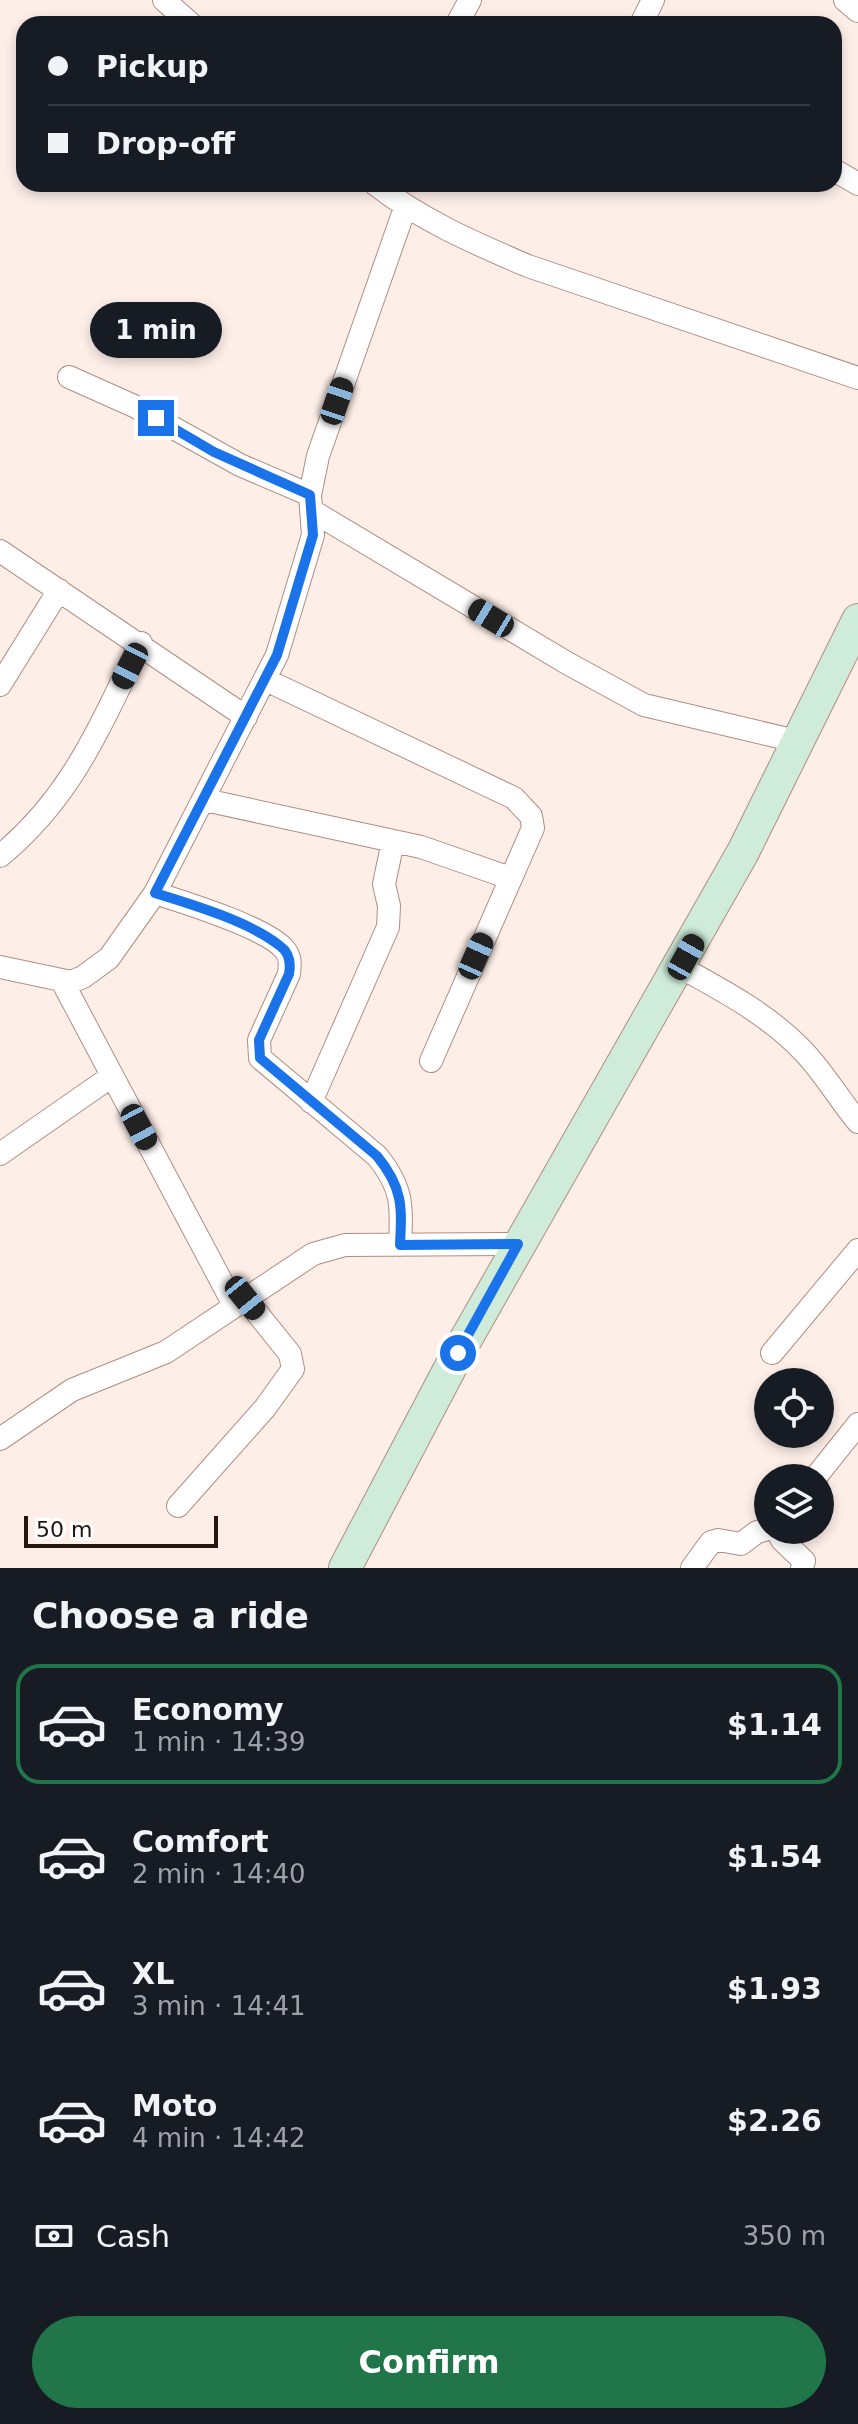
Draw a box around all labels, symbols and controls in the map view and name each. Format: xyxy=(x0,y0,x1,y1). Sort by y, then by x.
text: Pickup xyxy=(96,49,209,84)
text: Drop-off xyxy=(96,126,235,161)
callout: 1 min xyxy=(90,302,222,358)
text: 1 min xyxy=(115,315,197,345)
car xyxy=(318,374,356,428)
route end xyxy=(138,400,174,436)
car xyxy=(464,595,518,641)
car xyxy=(108,639,152,693)
car xyxy=(455,929,497,983)
car xyxy=(664,930,708,984)
car xyxy=(117,1100,161,1154)
car xyxy=(221,1272,269,1324)
route start xyxy=(440,1335,476,1371)
map controls xyxy=(754,1368,834,1544)
button: locate xyxy=(754,1368,834,1448)
button: layers xyxy=(754,1464,834,1544)
scale bar xyxy=(24,1512,218,1548)
text: 50 m xyxy=(36,1517,92,1542)
text: Choose a ride xyxy=(32,1595,309,1636)
icon: car xyxy=(36,1688,108,1760)
text: Economy xyxy=(132,1692,284,1727)
text: $1.14 xyxy=(727,1707,822,1742)
text: 1 min · 14:39 xyxy=(132,1727,306,1757)
icon: car xyxy=(36,1820,108,1892)
text: Comfort xyxy=(132,1824,269,1859)
text: $1.54 xyxy=(727,1839,822,1874)
text: 2 min · 14:40 xyxy=(132,1859,306,1889)
icon: car xyxy=(36,1952,108,2024)
text: XL xyxy=(132,1956,174,1991)
text: $1.93 xyxy=(727,1971,822,2006)
text: 3 min · 14:41 xyxy=(132,1991,306,2021)
icon: car xyxy=(36,2084,108,2156)
text: Moto xyxy=(132,2088,217,2123)
text: $2.26 xyxy=(727,2103,822,2138)
text: 4 min · 14:42 xyxy=(132,2123,306,2153)
icon: cash xyxy=(32,2214,76,2258)
text: Cash xyxy=(96,2219,170,2254)
text: 350 m xyxy=(743,2221,826,2251)
button: Confirm xyxy=(32,2316,826,2408)

